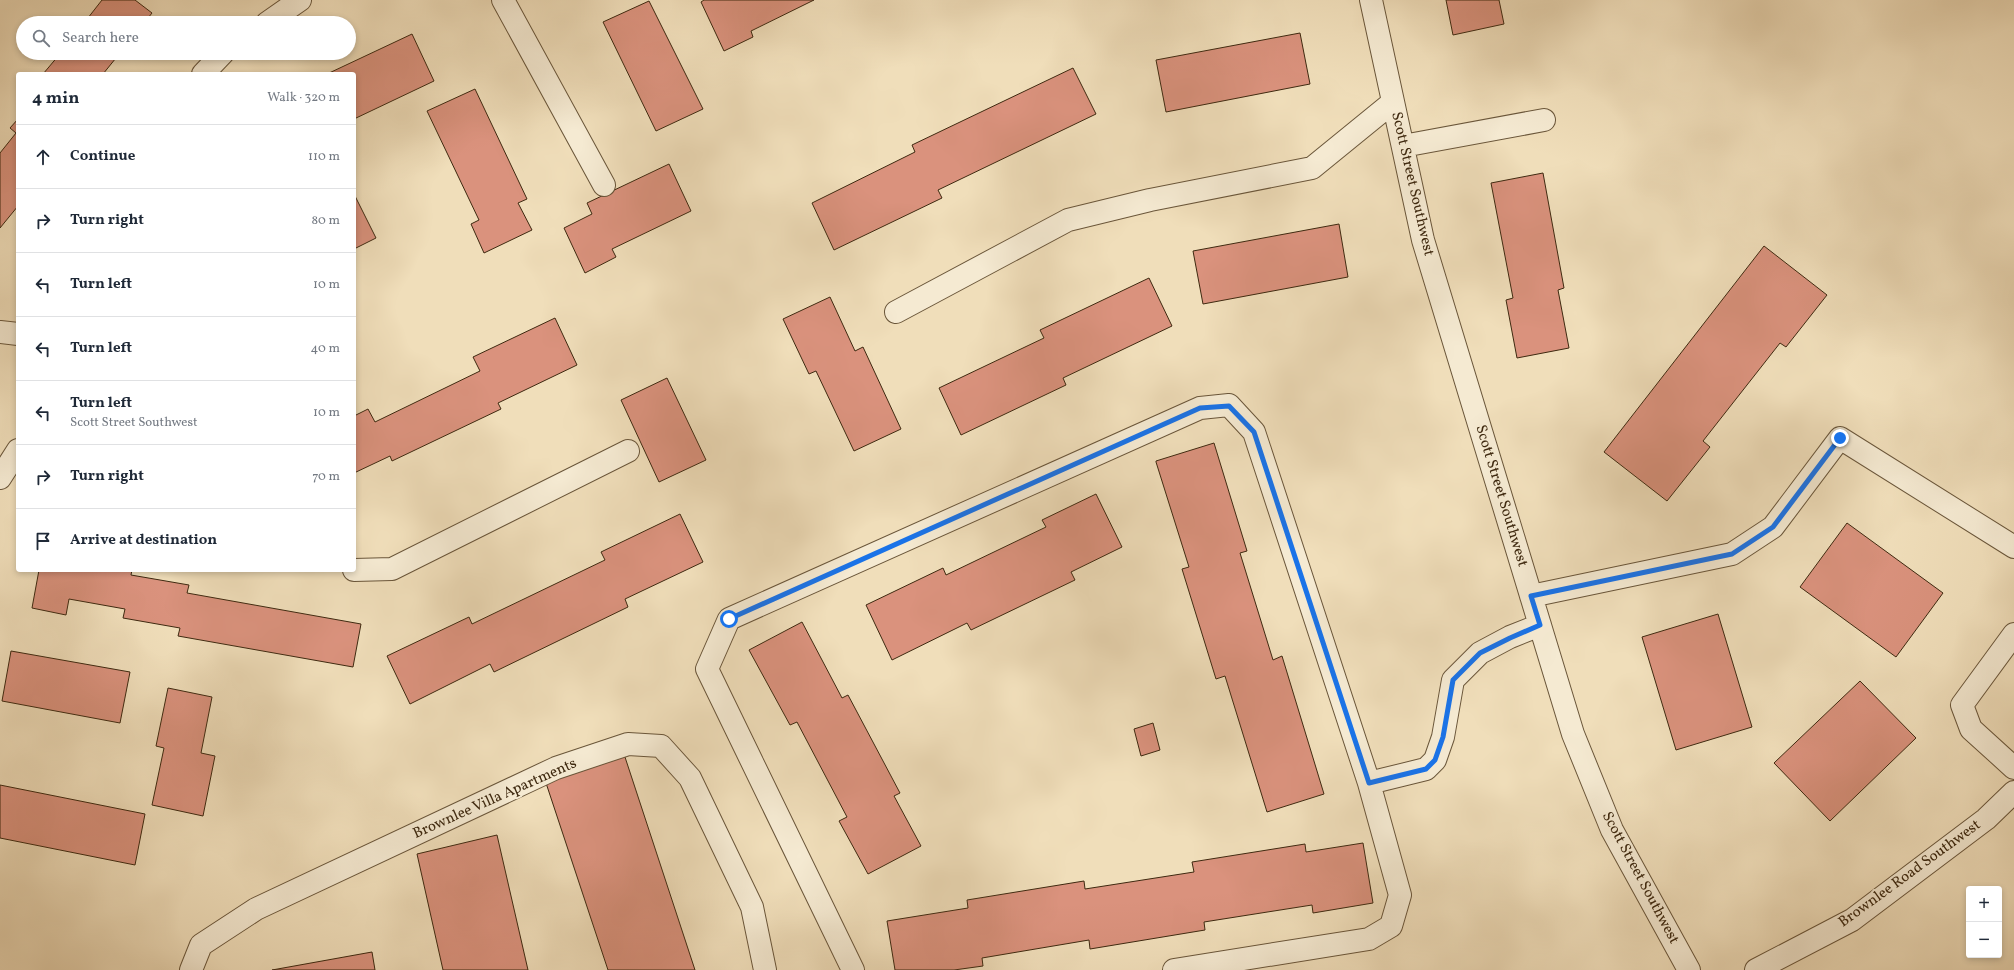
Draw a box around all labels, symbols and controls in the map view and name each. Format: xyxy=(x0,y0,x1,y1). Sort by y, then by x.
search box xyxy=(16,16,356,60)
icon: search xyxy=(30,27,52,49)
text: Search here xyxy=(62,28,139,49)
text: 4 min xyxy=(32,87,79,110)
text: Walk · 320 m xyxy=(267,89,340,107)
street label: Scott Street Southwest xyxy=(1385,110,1439,258)
icon: ahead xyxy=(32,146,54,168)
text: Continue xyxy=(70,146,135,167)
text: 110 m xyxy=(308,148,340,166)
icon: right xyxy=(32,210,54,232)
text: Turn right xyxy=(70,210,144,231)
text: 80 m xyxy=(311,212,340,230)
icon: left xyxy=(32,274,54,296)
text: Turn left xyxy=(70,274,132,295)
text: 10 m xyxy=(313,276,340,294)
icon: left xyxy=(32,338,54,360)
text: Turn left xyxy=(70,338,132,359)
text: 40 m xyxy=(311,340,340,358)
text: Turn left xyxy=(70,393,132,414)
icon: left xyxy=(32,402,54,424)
text: 10 m xyxy=(313,404,340,422)
text: Scott Street Southwest xyxy=(70,414,198,432)
street label: Scott Street Southwest xyxy=(1469,423,1533,569)
route end xyxy=(1831,429,1849,447)
icon: right xyxy=(32,466,54,488)
text: Turn right xyxy=(70,466,144,487)
text: 70 m xyxy=(312,468,340,486)
icon: arrive xyxy=(32,530,54,552)
text: Arrive at destination xyxy=(70,530,217,551)
route start xyxy=(720,610,738,628)
street label: Brownlee Villa Apartments xyxy=(410,753,580,845)
street label: Scott Street Southwest xyxy=(1596,808,1684,948)
street label: Brownlee Road Southwest xyxy=(1835,815,1985,933)
map controls xyxy=(1966,886,2002,958)
button: + xyxy=(1966,886,2002,922)
button: − xyxy=(1966,922,2002,958)

